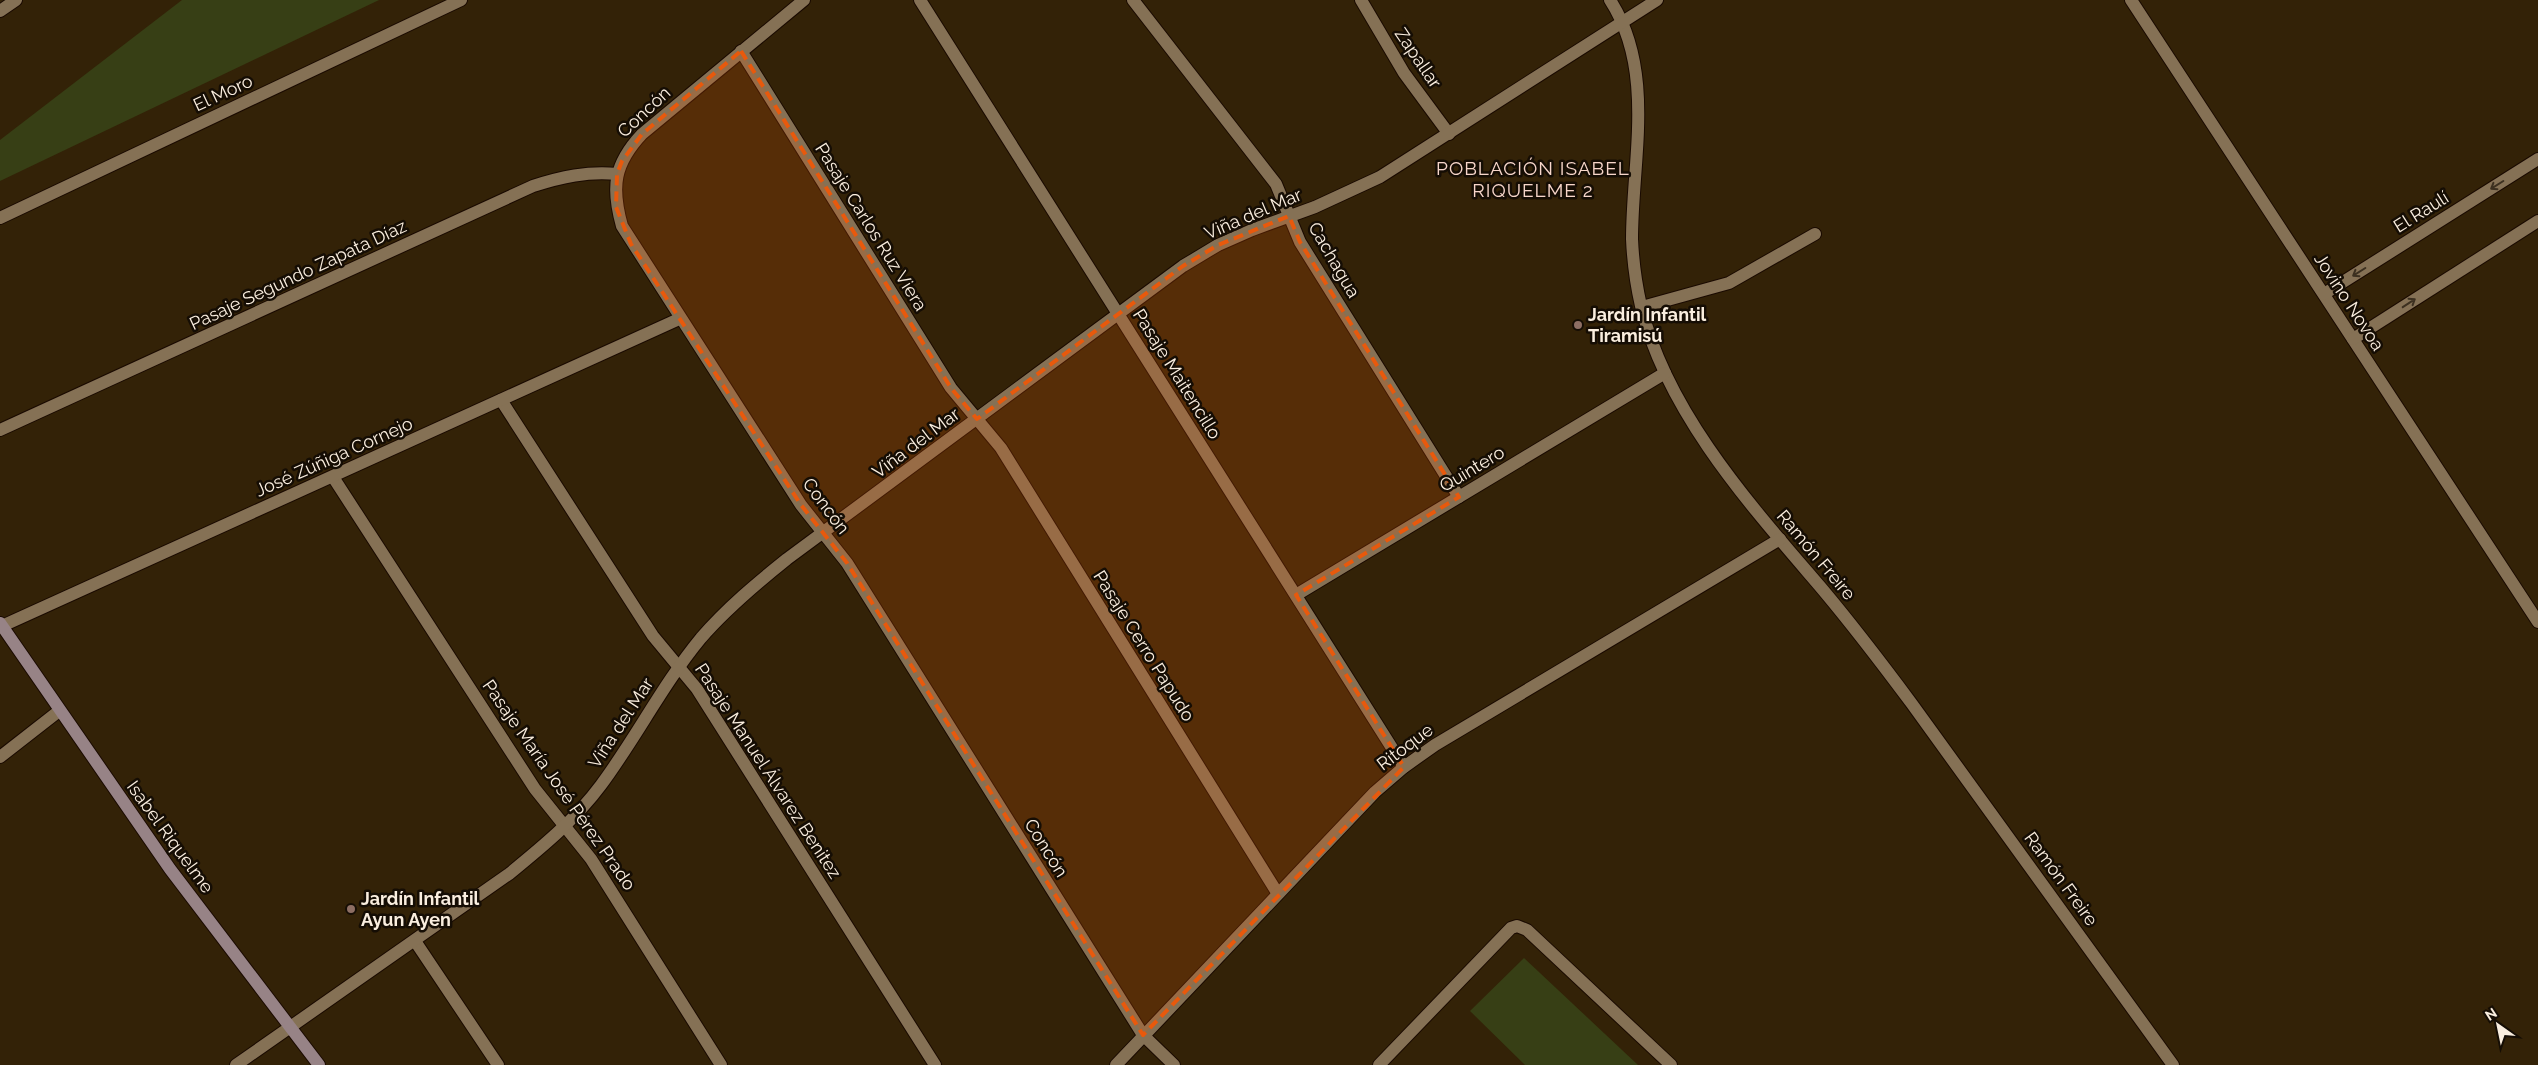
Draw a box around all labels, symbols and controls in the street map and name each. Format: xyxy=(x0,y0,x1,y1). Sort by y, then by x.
street label: Zapallar xyxy=(1391,24,1447,92)
street label: El Moro xyxy=(190,70,256,115)
street label: Concón xyxy=(613,82,674,141)
street label: Pasaje Carlos Ruz Viera xyxy=(811,139,932,315)
district label: POBLACIÓN ISABEL RIQUELME 2 xyxy=(1436,157,1630,201)
one-way arrow xyxy=(2490,180,2504,190)
street label: Viña del Mar xyxy=(1201,183,1305,243)
street label: El Raulí xyxy=(2389,187,2452,237)
street label: Pasaje Segundo Zapata Díaz xyxy=(186,215,410,334)
street label: Cachagua xyxy=(1304,218,1365,301)
street label: Jovino Novoa xyxy=(2310,249,2389,354)
one-way arrow xyxy=(2353,267,2367,277)
one-way arrow xyxy=(2401,298,2415,308)
place label: Jardín Infantil Tiramisú xyxy=(1588,304,1706,346)
street label: Pasaje Maitencillo xyxy=(1129,305,1226,443)
marker: Jardín Infantil Tiramisú xyxy=(1572,319,1584,331)
street label: Viña del Mar xyxy=(868,403,964,482)
street label: José Zúñiga Cornejo xyxy=(252,412,416,501)
street label: Quintero xyxy=(1436,441,1508,496)
street label: Concón xyxy=(799,474,854,538)
street label: Ramón Freire xyxy=(1773,505,1860,604)
street label: Pasaje Cerro Papudo xyxy=(1089,566,1200,725)
street label: Pasaje Manuel Álvarez Benitez xyxy=(691,659,847,882)
street label: Viña del Mar xyxy=(584,673,658,772)
street label: Pasaje María José Pérez Prado xyxy=(479,675,640,894)
street label: Ritoque xyxy=(1373,719,1437,774)
street label: Isabel Riquelme xyxy=(123,777,218,897)
street label: Concón xyxy=(1020,815,1072,881)
street label: Ramón Freire xyxy=(2020,828,2103,930)
place label: Jardín Infantil Ayun Ayen xyxy=(361,888,479,930)
marker: Jardín Infantil Ayun Ayen xyxy=(345,903,357,915)
north arrow xyxy=(2473,1000,2523,1050)
text: N xyxy=(2482,1004,2500,1024)

